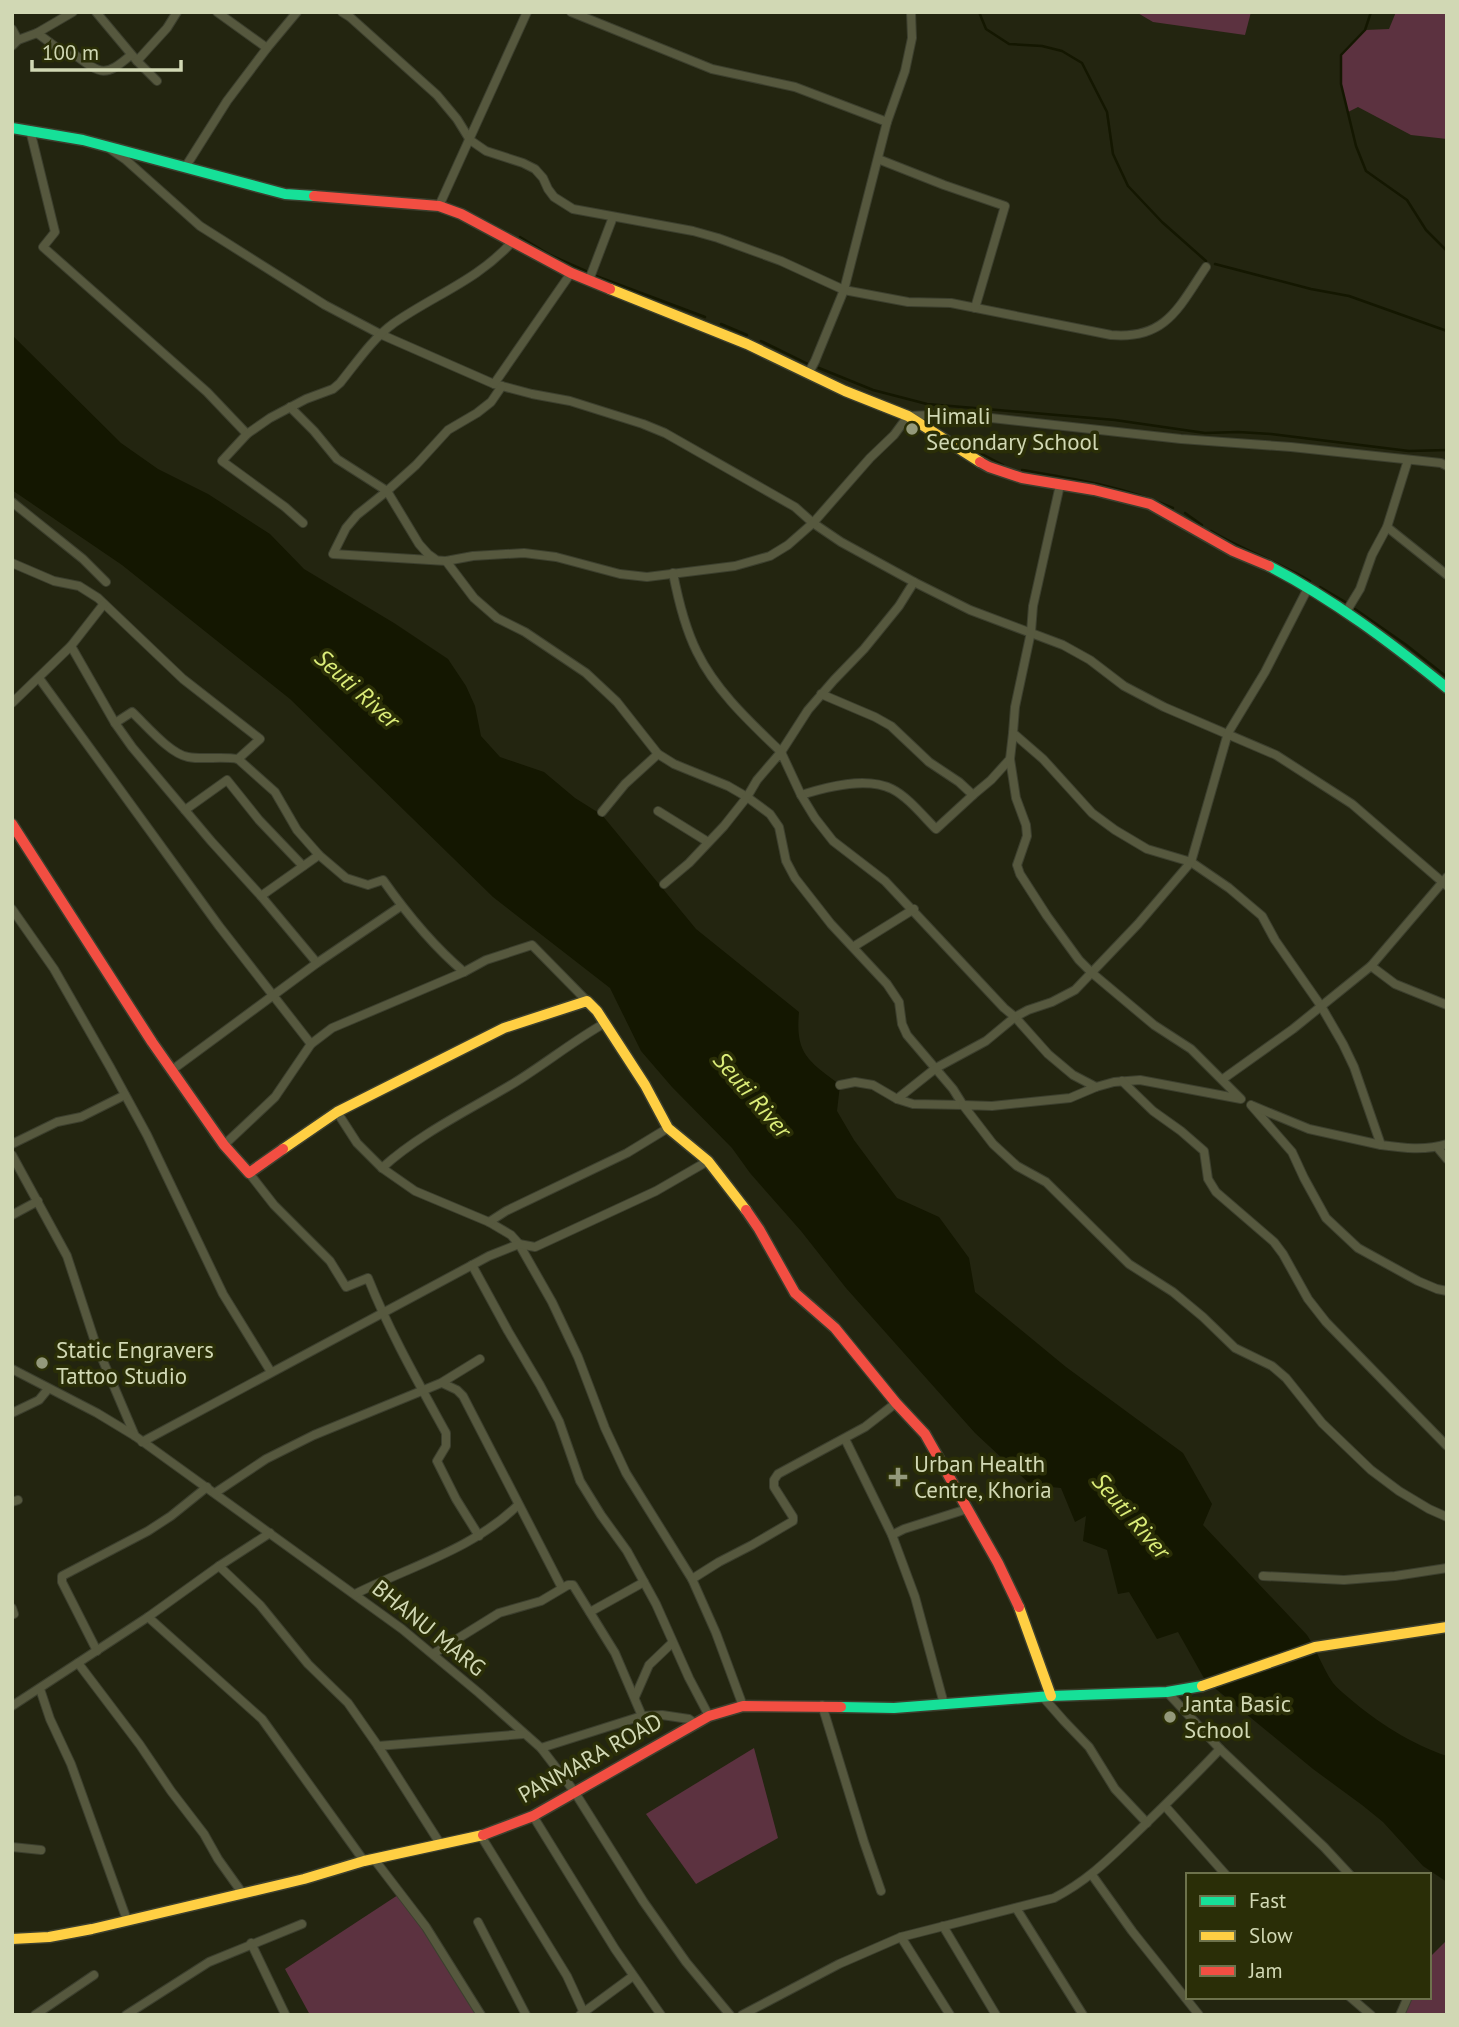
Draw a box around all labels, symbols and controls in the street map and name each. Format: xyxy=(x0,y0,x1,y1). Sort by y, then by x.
scale bar xyxy=(32,28,180,72)
text: 100 m xyxy=(42,39,99,66)
place label: Himali Secondary School xyxy=(926,401,1099,456)
marker: Himali Secondary School xyxy=(904,421,920,437)
water label: Seuti River xyxy=(308,642,408,736)
water label: Seuti River xyxy=(706,1045,800,1146)
place label: Static Engravers Tattoo Studio xyxy=(56,1335,214,1390)
marker: Static Engravers Tattoo Studio xyxy=(34,1355,50,1371)
place label: Urban Health Centre, Khoria xyxy=(914,1449,1052,1504)
water label: Seuti River xyxy=(1085,1466,1179,1567)
marker: Urban Health Centre, Khoria xyxy=(888,1467,908,1487)
street label: BHANU MARG xyxy=(367,1573,492,1682)
place label: Janta Basic School xyxy=(1183,1689,1291,1744)
street label: PANMARA ROAD xyxy=(513,1706,667,1809)
marker: Janta Basic School xyxy=(1162,1709,1178,1725)
legend xyxy=(1186,1873,1431,1999)
text: Fast xyxy=(1249,1887,1286,1914)
text: Slow xyxy=(1249,1922,1293,1949)
text: Jam xyxy=(1248,1957,1283,1984)

